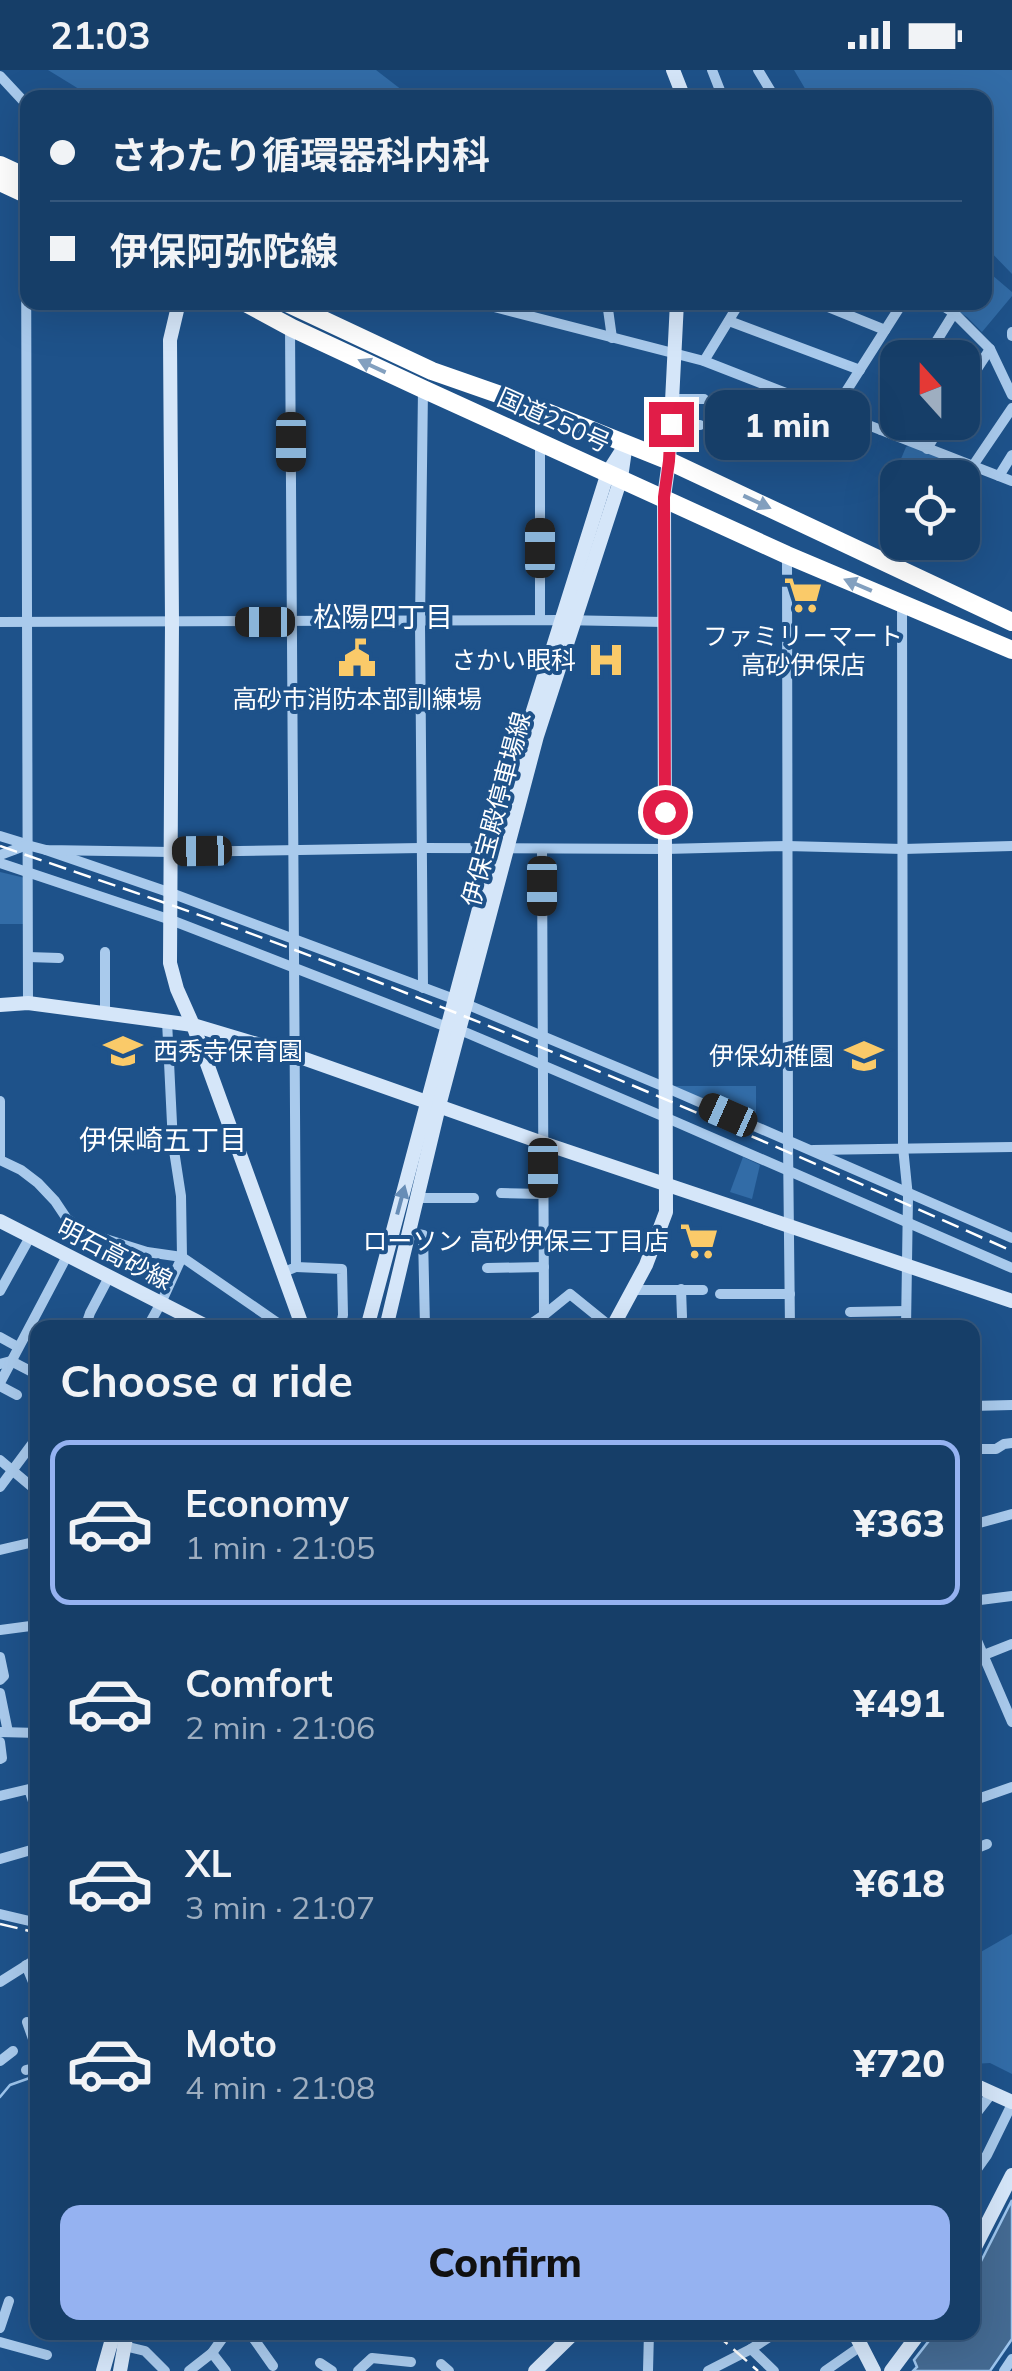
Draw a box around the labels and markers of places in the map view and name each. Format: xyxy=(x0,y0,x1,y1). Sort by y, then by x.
supermarket icon: ファミリーマート 高砂伊保店 xyxy=(782,574,824,616)
place label: ファミリーマート 高砂伊保店 xyxy=(703,620,903,680)
public building icon: 高砂市消防本部訓練場 xyxy=(336,637,378,679)
hospital icon: さかい眼科 xyxy=(585,639,627,681)
place label: さかい眼科 xyxy=(451,644,576,675)
place label: 高砂市消防本部訓練場 xyxy=(232,683,482,714)
school or university icon: 西秀寺保育園 xyxy=(102,1030,144,1072)
place label: 西秀寺保育園 xyxy=(153,1035,303,1066)
school or university icon: 伊保幼稚園 xyxy=(843,1035,885,1077)
place label: 伊保幼稚園 xyxy=(709,1040,834,1071)
supermarket icon: ローソン 高砂伊保三丁目店 xyxy=(678,1220,720,1262)
place label: ローソン 高砂伊保三丁目店 xyxy=(362,1225,669,1256)

